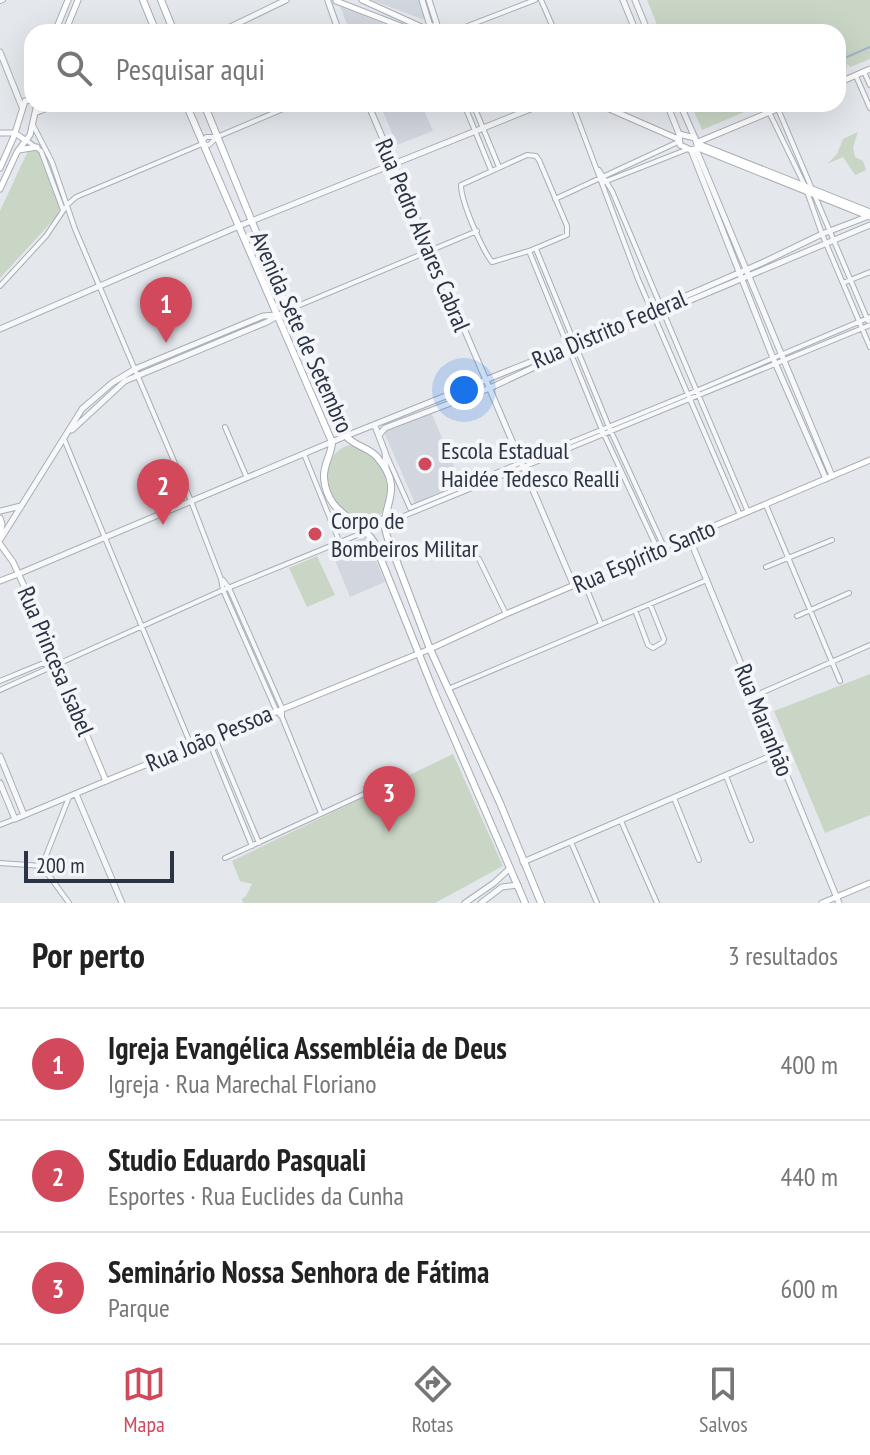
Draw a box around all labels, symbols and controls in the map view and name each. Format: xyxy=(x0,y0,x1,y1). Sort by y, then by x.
search box xyxy=(24,24,846,112)
icon: search xyxy=(52,46,96,90)
text: Pesquisar aqui xyxy=(116,49,265,88)
street label: Rua Pedro Alvares Cabral xyxy=(368,134,478,336)
street label: Avenida Sete de Setembro xyxy=(244,227,360,437)
pin: 1 xyxy=(140,277,192,343)
street label: Rua Distrito Federal xyxy=(527,282,691,375)
your location xyxy=(444,370,484,410)
place label: Escola Estadual Haidée Tedesco Realli xyxy=(441,435,620,494)
marker: Escola Estadual Haidée Tedesco Realli xyxy=(416,455,434,473)
pin: 2 xyxy=(137,459,189,525)
place label: Corpo de Bombeiros Militar xyxy=(331,505,478,564)
street label: Rua Espírito Santo xyxy=(568,512,720,600)
marker: Corpo de Bombeiros Militar xyxy=(306,525,324,543)
street label: Rua Princesa Isabel xyxy=(11,582,102,741)
street label: Rua Maranhão xyxy=(727,659,801,781)
street label: Rua João Pessoa xyxy=(141,698,277,778)
pin: 3 xyxy=(363,766,415,832)
scale bar xyxy=(24,847,174,883)
text: 200 m xyxy=(36,851,85,879)
text: Por perto xyxy=(32,933,145,977)
text: 3 resultados xyxy=(728,939,838,972)
text: Igreja Evangélica Assembléia de Deus xyxy=(108,1028,507,1067)
text: 1 xyxy=(52,1048,64,1081)
text: 400 m xyxy=(780,1048,838,1081)
text: Igreja · Rua Marechal Floriano xyxy=(108,1067,377,1100)
text: Studio Eduardo Pasquali xyxy=(108,1140,366,1179)
text: 2 xyxy=(52,1160,64,1193)
text: 440 m xyxy=(780,1160,838,1193)
text: Esportes · Rua Euclides da Cunha xyxy=(108,1179,404,1212)
text: Seminário Nossa Senhora de Fátima xyxy=(108,1252,489,1291)
text: 3 xyxy=(52,1272,64,1305)
text: 600 m xyxy=(780,1272,838,1305)
text: Parque xyxy=(108,1291,170,1324)
tab: Mapa xyxy=(122,1362,166,1438)
tab: Rotas xyxy=(411,1362,455,1438)
tab: Salvos xyxy=(699,1362,748,1438)

